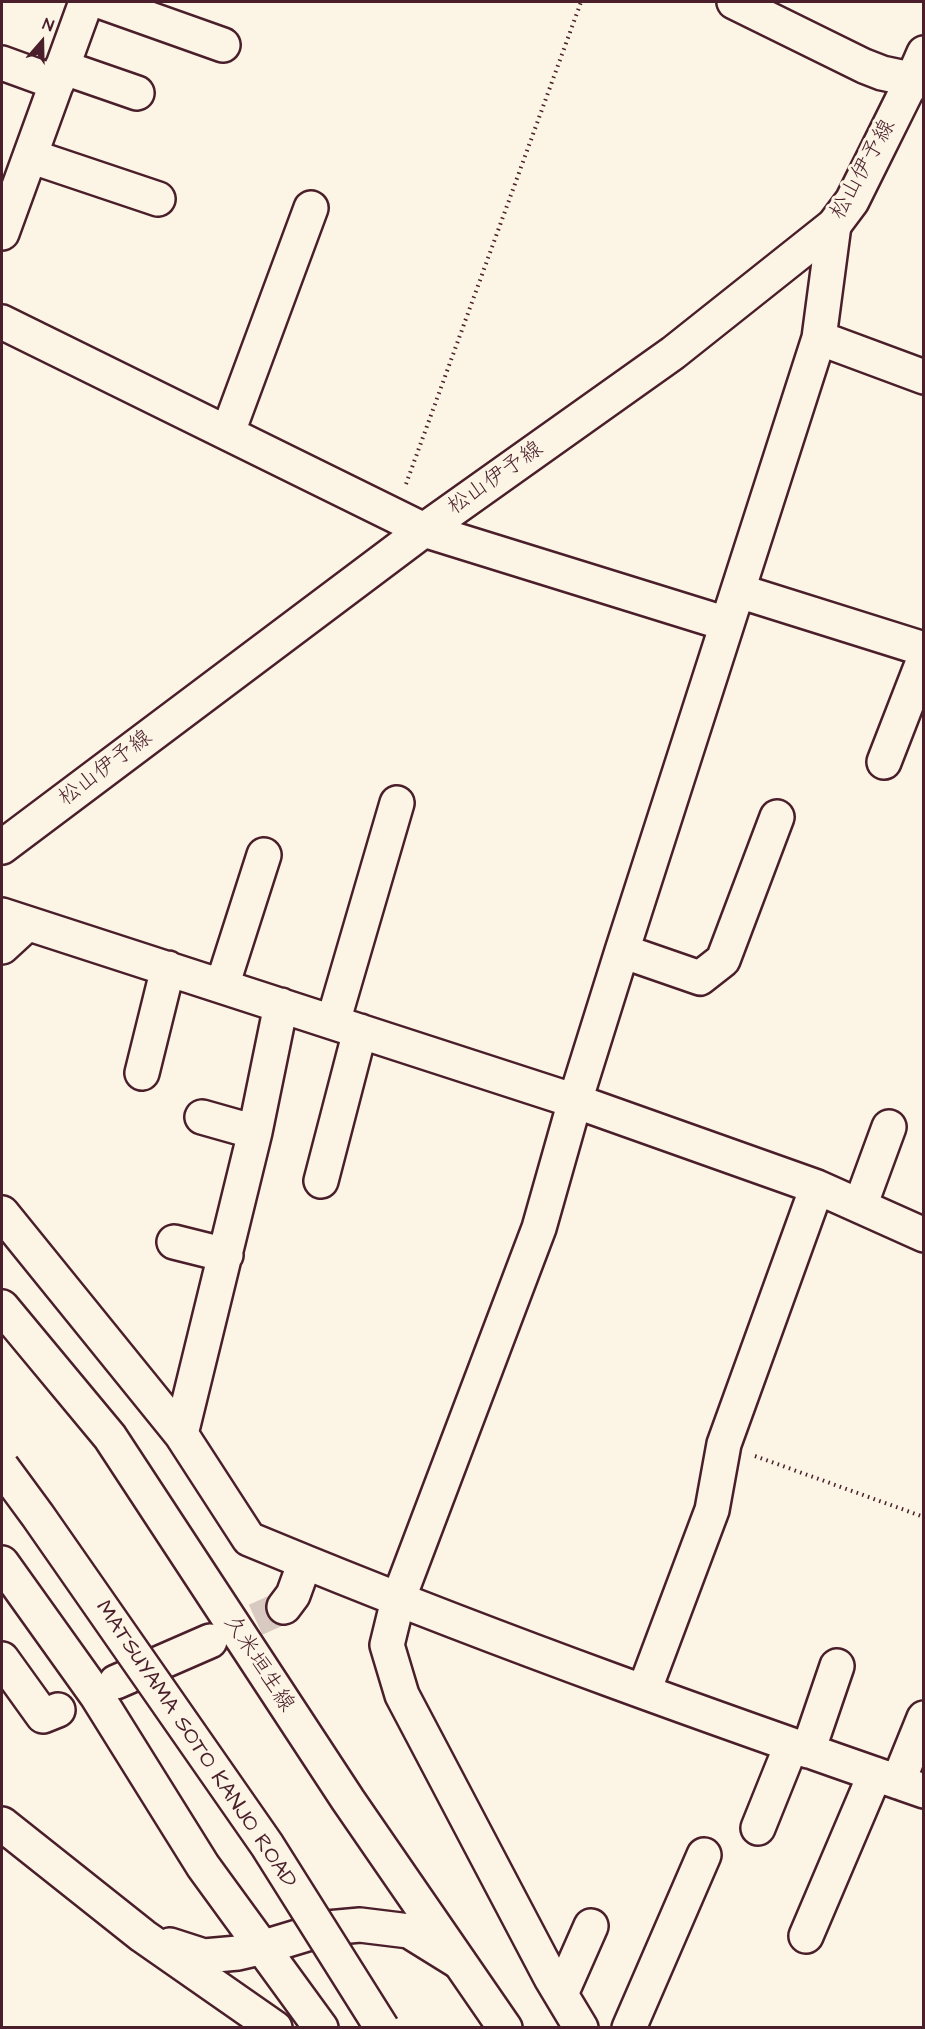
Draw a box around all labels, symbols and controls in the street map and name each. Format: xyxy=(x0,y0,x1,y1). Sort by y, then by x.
north arrow xyxy=(12,12,72,72)
text: N xyxy=(40,13,57,37)
street label: 松山伊予線 xyxy=(826,115,902,225)
street label: 松山伊予線 xyxy=(443,437,549,521)
street label: 松山伊予線 xyxy=(54,725,158,813)
street label: MATSUYAMA SOTO KANJO ROAD xyxy=(89,1596,301,1894)
street label: 久米垣生線 xyxy=(217,1611,299,1717)

